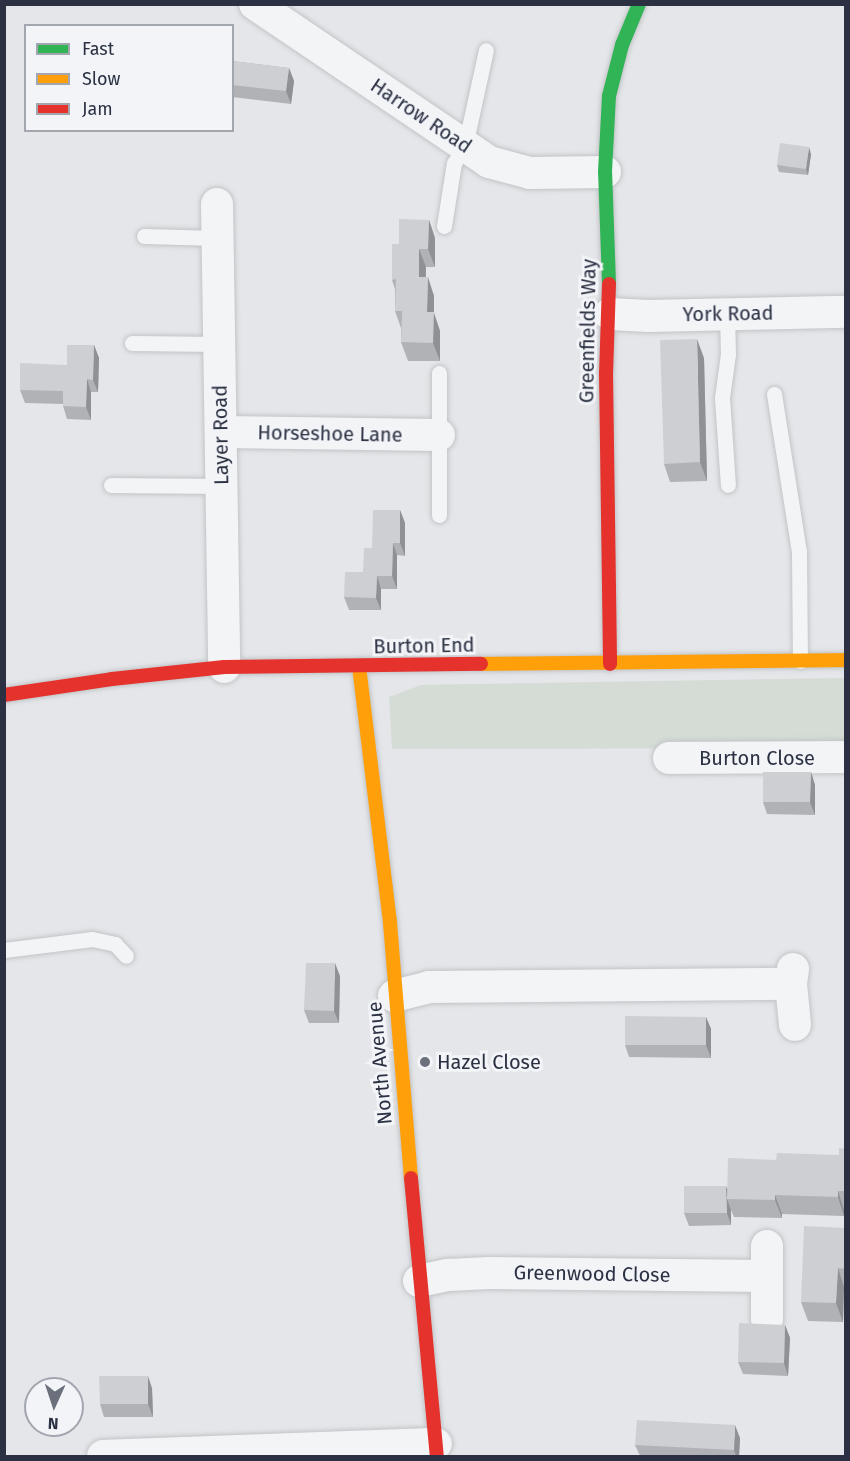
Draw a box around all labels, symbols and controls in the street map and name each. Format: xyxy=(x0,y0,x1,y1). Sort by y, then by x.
legend xyxy=(24,24,234,132)
text: Fast xyxy=(82,38,114,60)
text: Slow xyxy=(82,68,120,90)
street label: Harrow Road xyxy=(366,73,476,159)
text: Jam xyxy=(82,98,113,120)
street label: Greenfields Way xyxy=(575,259,601,403)
street label: York Road xyxy=(682,301,774,327)
street label: Layer Road xyxy=(208,385,234,485)
street label: Horseshoe Lane xyxy=(257,421,403,447)
street label: Burton End xyxy=(373,633,475,659)
street label: Burton Close xyxy=(699,746,815,770)
street label: North Avenue xyxy=(363,1000,397,1126)
place label: Hazel Close xyxy=(437,1050,541,1074)
marker: Hazel Close xyxy=(418,1055,432,1069)
street label: Greenwood Close xyxy=(513,1261,671,1287)
north arrow xyxy=(24,1377,84,1437)
text: N xyxy=(47,1414,59,1433)

